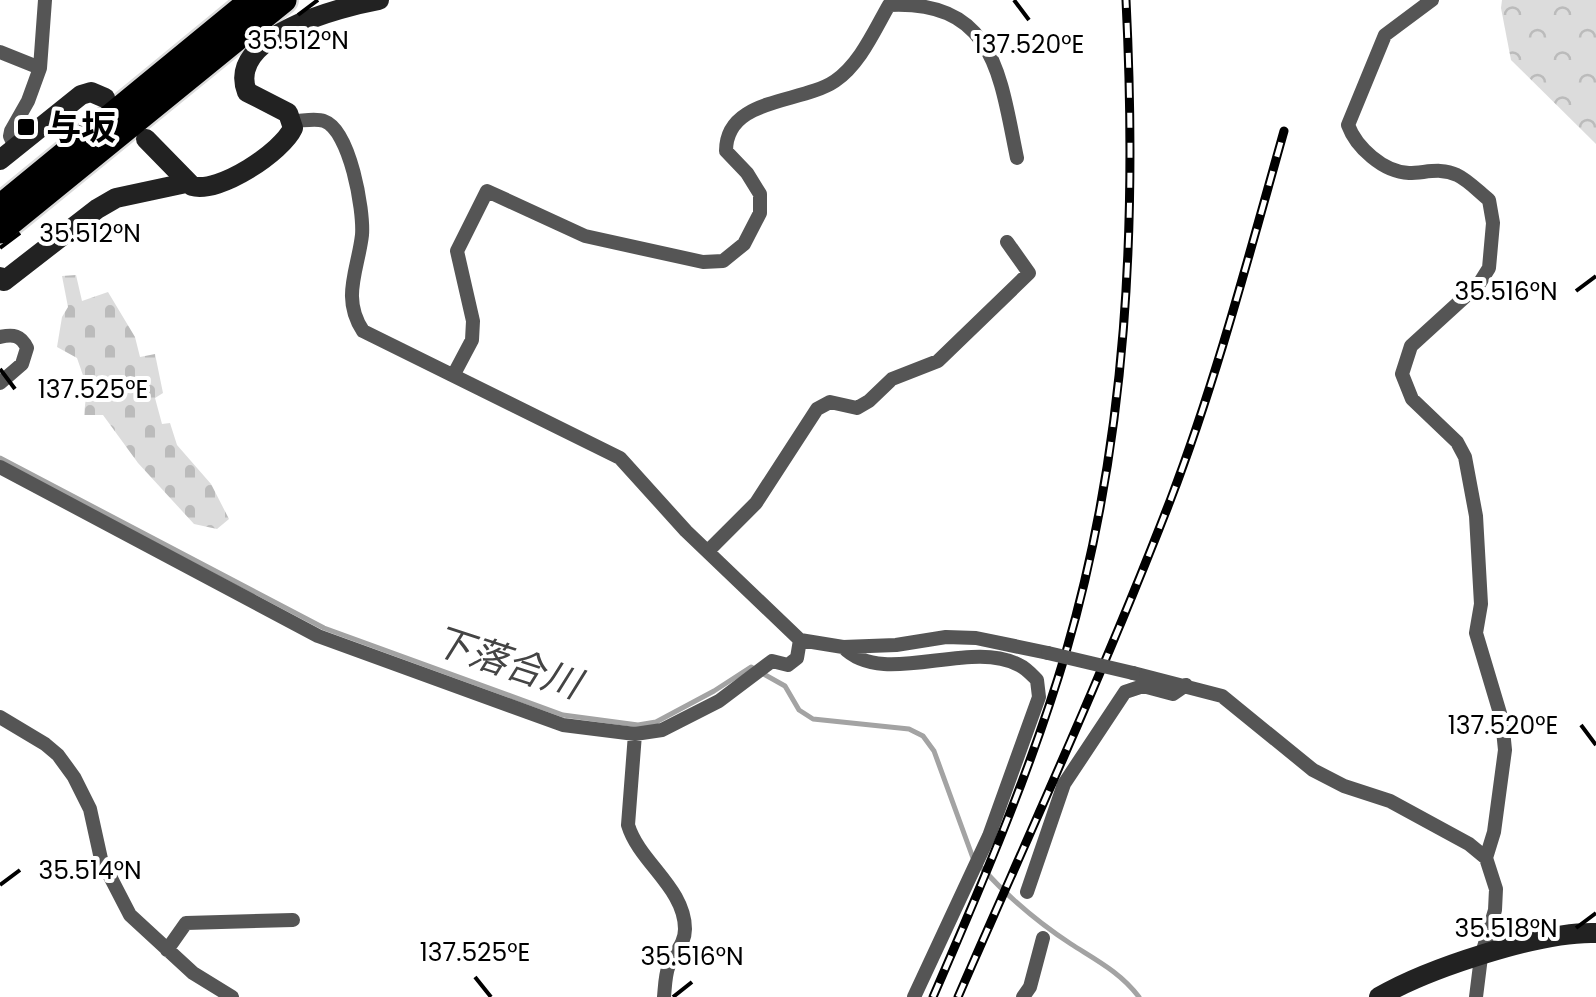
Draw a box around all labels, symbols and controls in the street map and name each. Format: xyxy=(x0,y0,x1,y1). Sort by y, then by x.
text: 35.512°N xyxy=(247,23,349,58)
text: 137.520°E xyxy=(974,27,1084,62)
place label: 与坂 xyxy=(46,103,116,152)
marker: 与坂 xyxy=(15,116,37,138)
text: 35.512°N xyxy=(39,216,141,251)
text: 35.516°N xyxy=(1454,274,1558,309)
text: 137.525°E xyxy=(38,372,148,407)
water label: 下落合川 xyxy=(427,613,591,712)
text: 137.520°E xyxy=(1448,708,1558,743)
text: 35.514°N xyxy=(39,853,141,888)
text: 35.518°N xyxy=(1455,911,1557,946)
text: 137.525°E xyxy=(420,935,530,970)
text: 35.516°N xyxy=(640,939,744,974)

